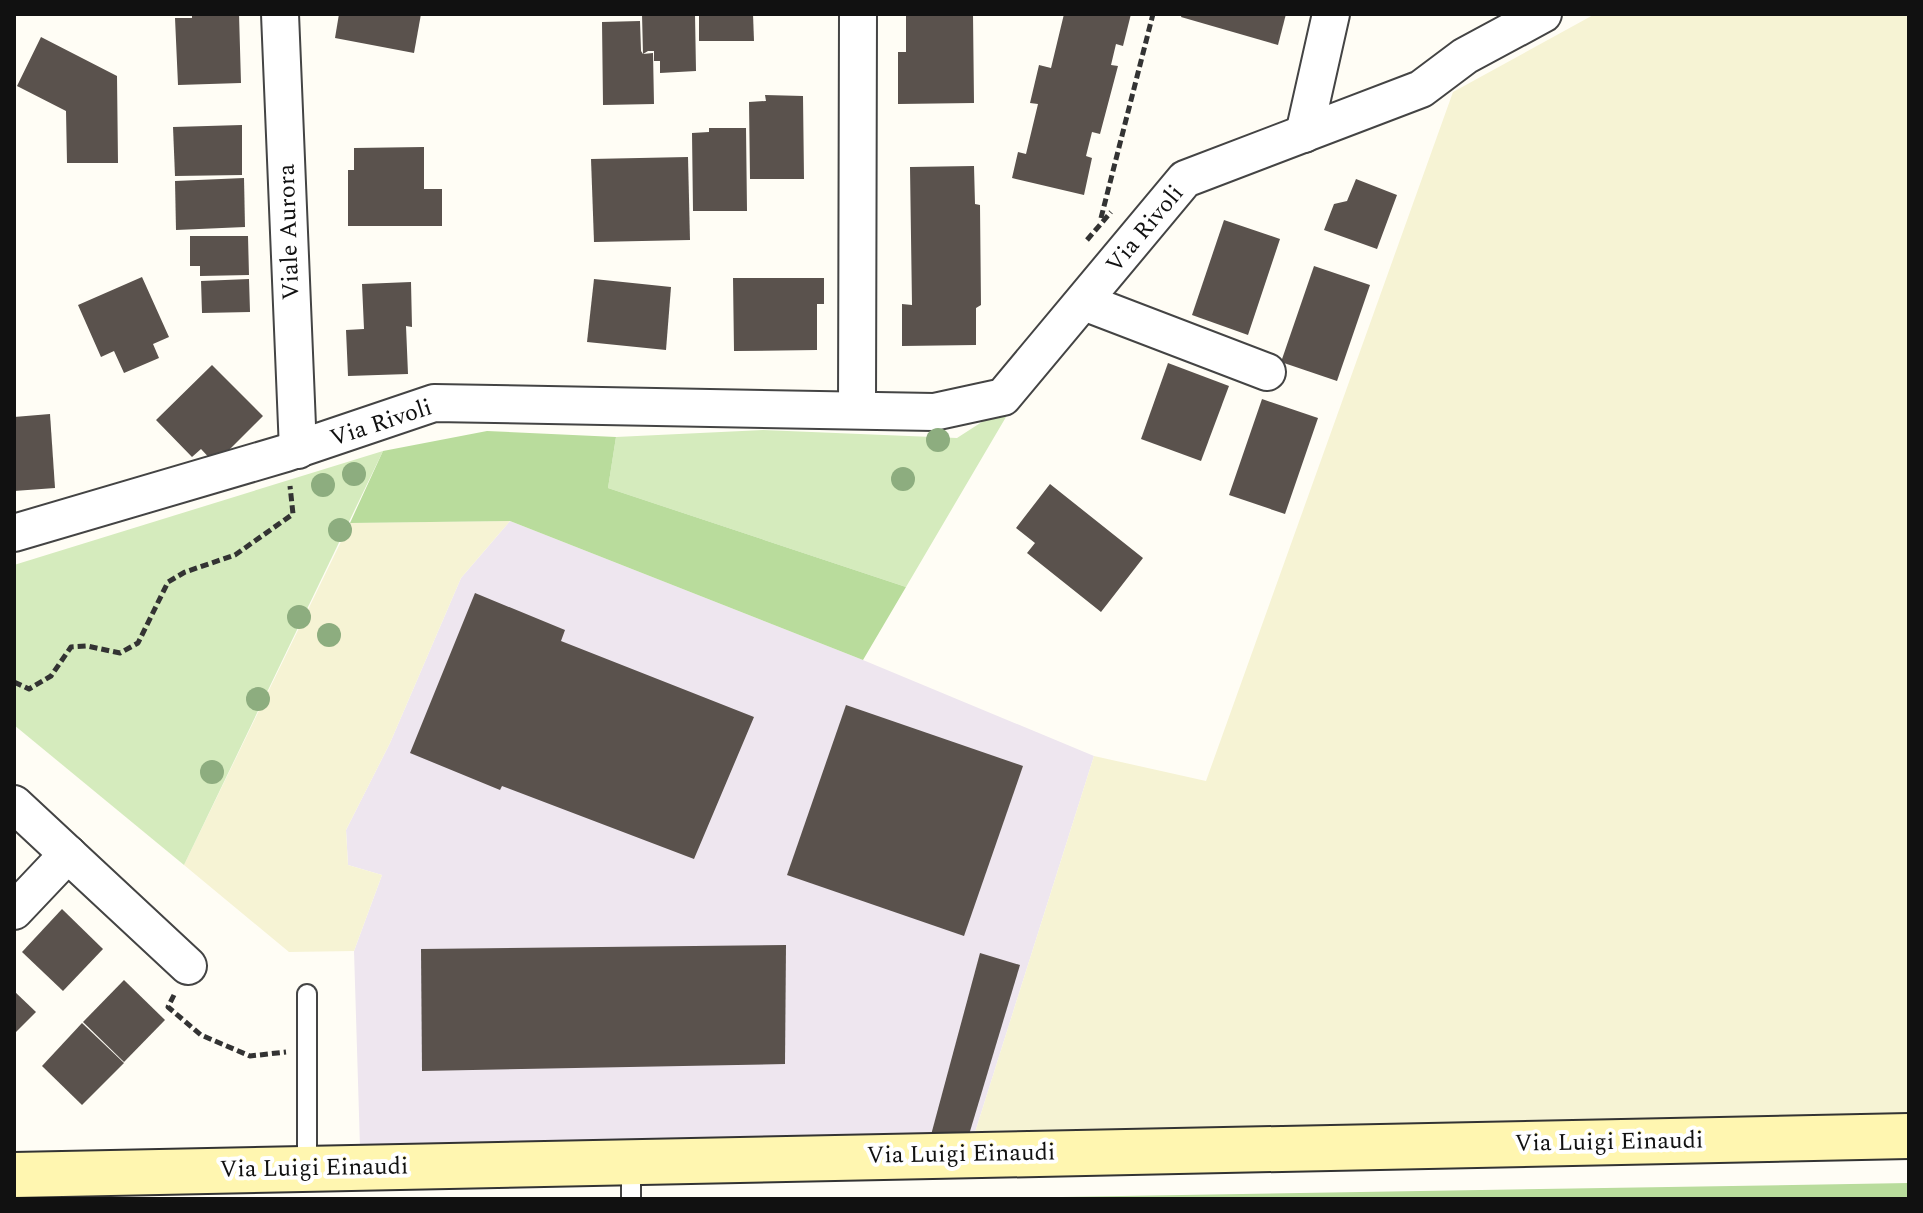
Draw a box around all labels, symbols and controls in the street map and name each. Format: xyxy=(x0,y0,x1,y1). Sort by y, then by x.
street label: Viale Aurora xyxy=(269,163,309,301)
street label: Via Rivoli xyxy=(1097,177,1193,281)
street label: Via Rivoli xyxy=(325,390,437,456)
street label: Via Luigi Einaudi xyxy=(1514,1122,1704,1162)
street label: Via Luigi Einaudi xyxy=(866,1134,1056,1174)
street label: Via Luigi Einaudi xyxy=(219,1148,409,1188)

